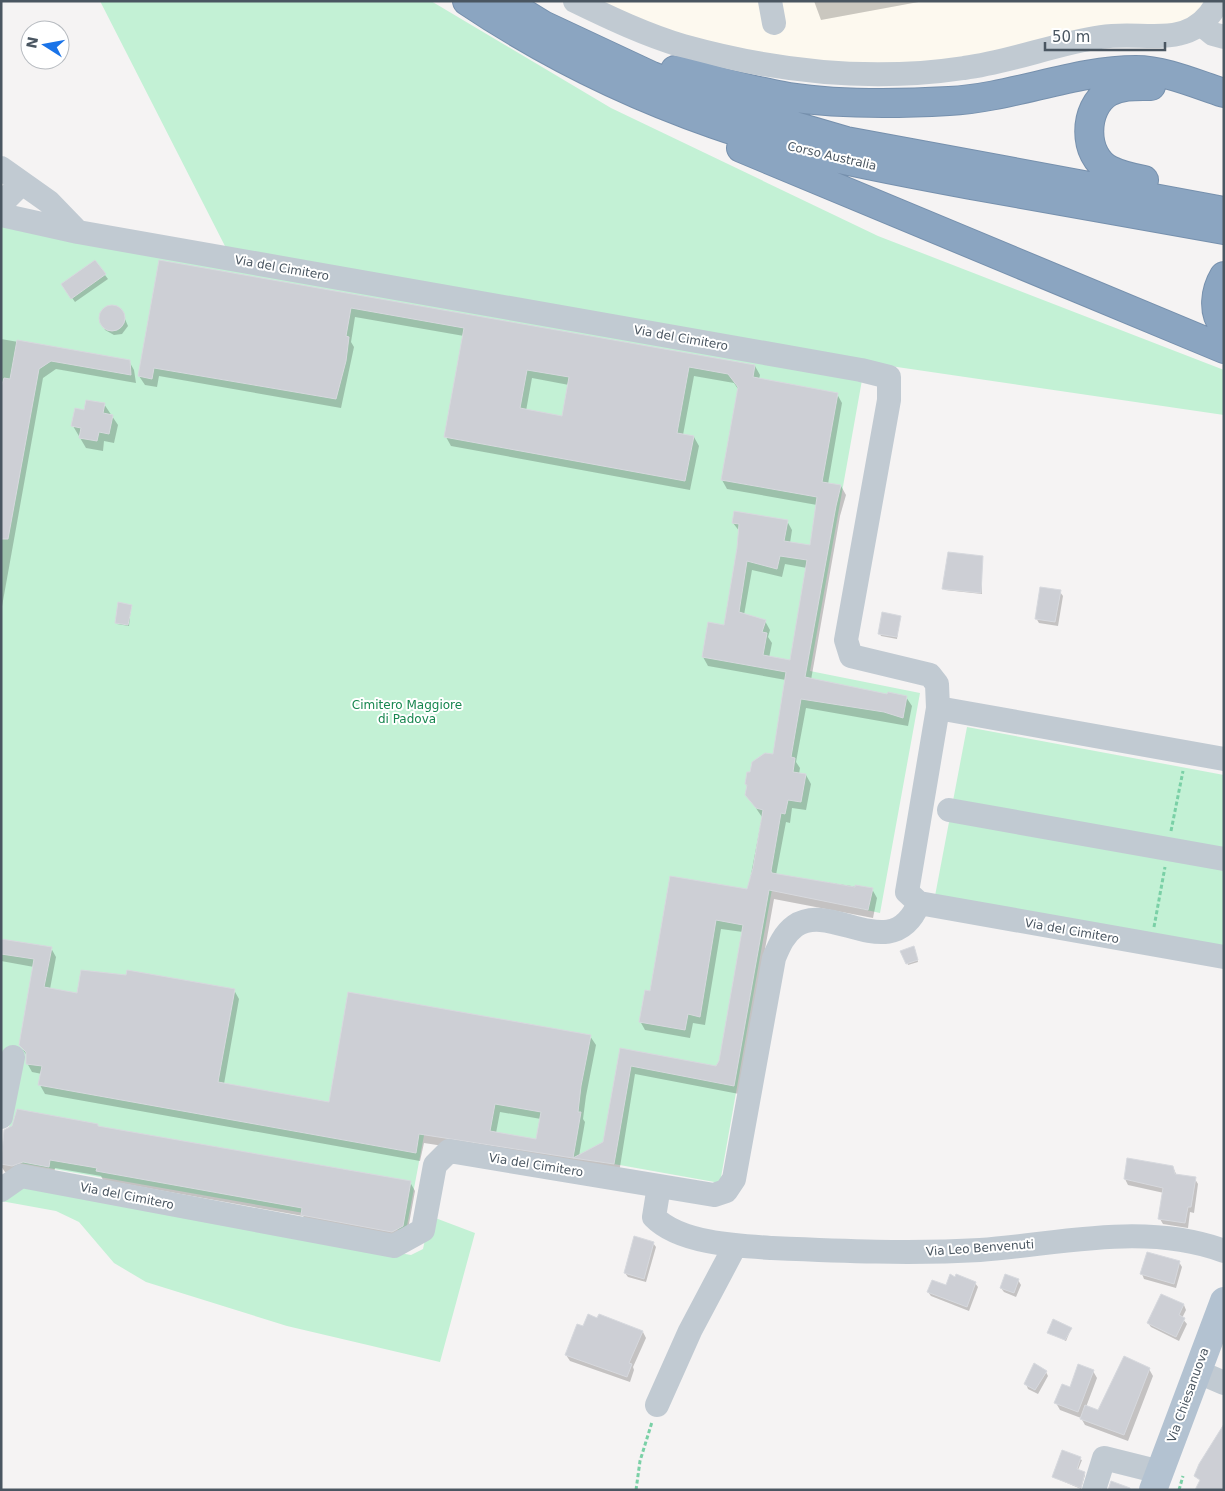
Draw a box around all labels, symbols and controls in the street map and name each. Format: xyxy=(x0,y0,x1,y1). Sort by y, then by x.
north arrow xyxy=(20,20,70,70)
scale bar xyxy=(1045,20,1165,52)
text: 50 m xyxy=(1052,28,1090,46)
text: N xyxy=(23,35,41,50)
street label: Corso Australia xyxy=(786,139,878,173)
street label: Via del Cimitero xyxy=(234,253,330,283)
street label: Via del Cimitero xyxy=(633,323,729,353)
park label: Cimitero Maggiore di Padova xyxy=(352,698,462,726)
street label: Via del Cimitero xyxy=(1024,916,1120,946)
street label: Via del Cimitero xyxy=(488,1151,584,1179)
street label: Via del Cimitero xyxy=(79,1180,175,1212)
street label: Via Leo Benvenuti xyxy=(925,1237,1035,1259)
street label: Via Chiesanuova xyxy=(1164,1346,1212,1444)

